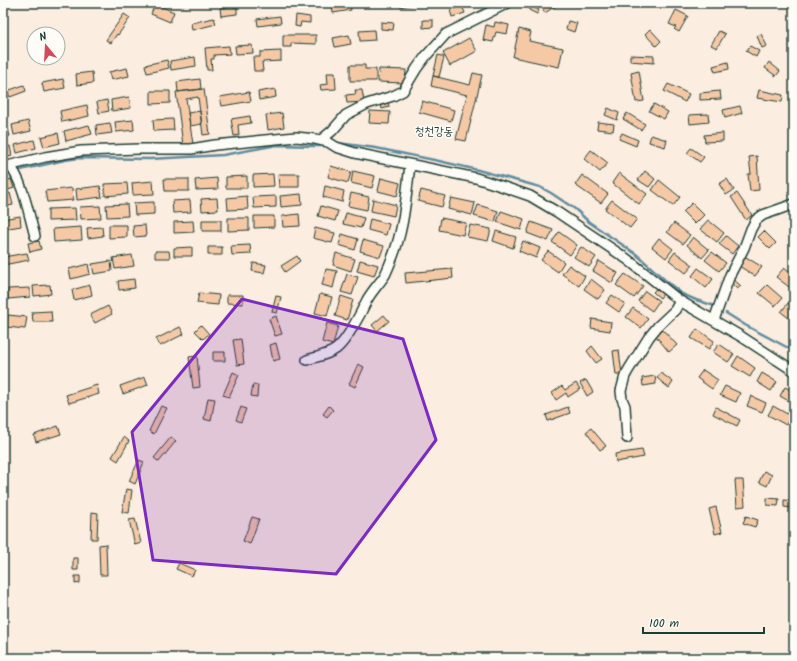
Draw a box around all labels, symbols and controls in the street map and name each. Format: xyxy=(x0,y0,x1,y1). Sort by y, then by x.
north arrow xyxy=(26,26,66,66)
text: N xyxy=(37,28,49,47)
district label: 청천강동 xyxy=(415,122,453,141)
scale bar xyxy=(643,609,764,635)
text: 100 m xyxy=(649,614,680,633)

